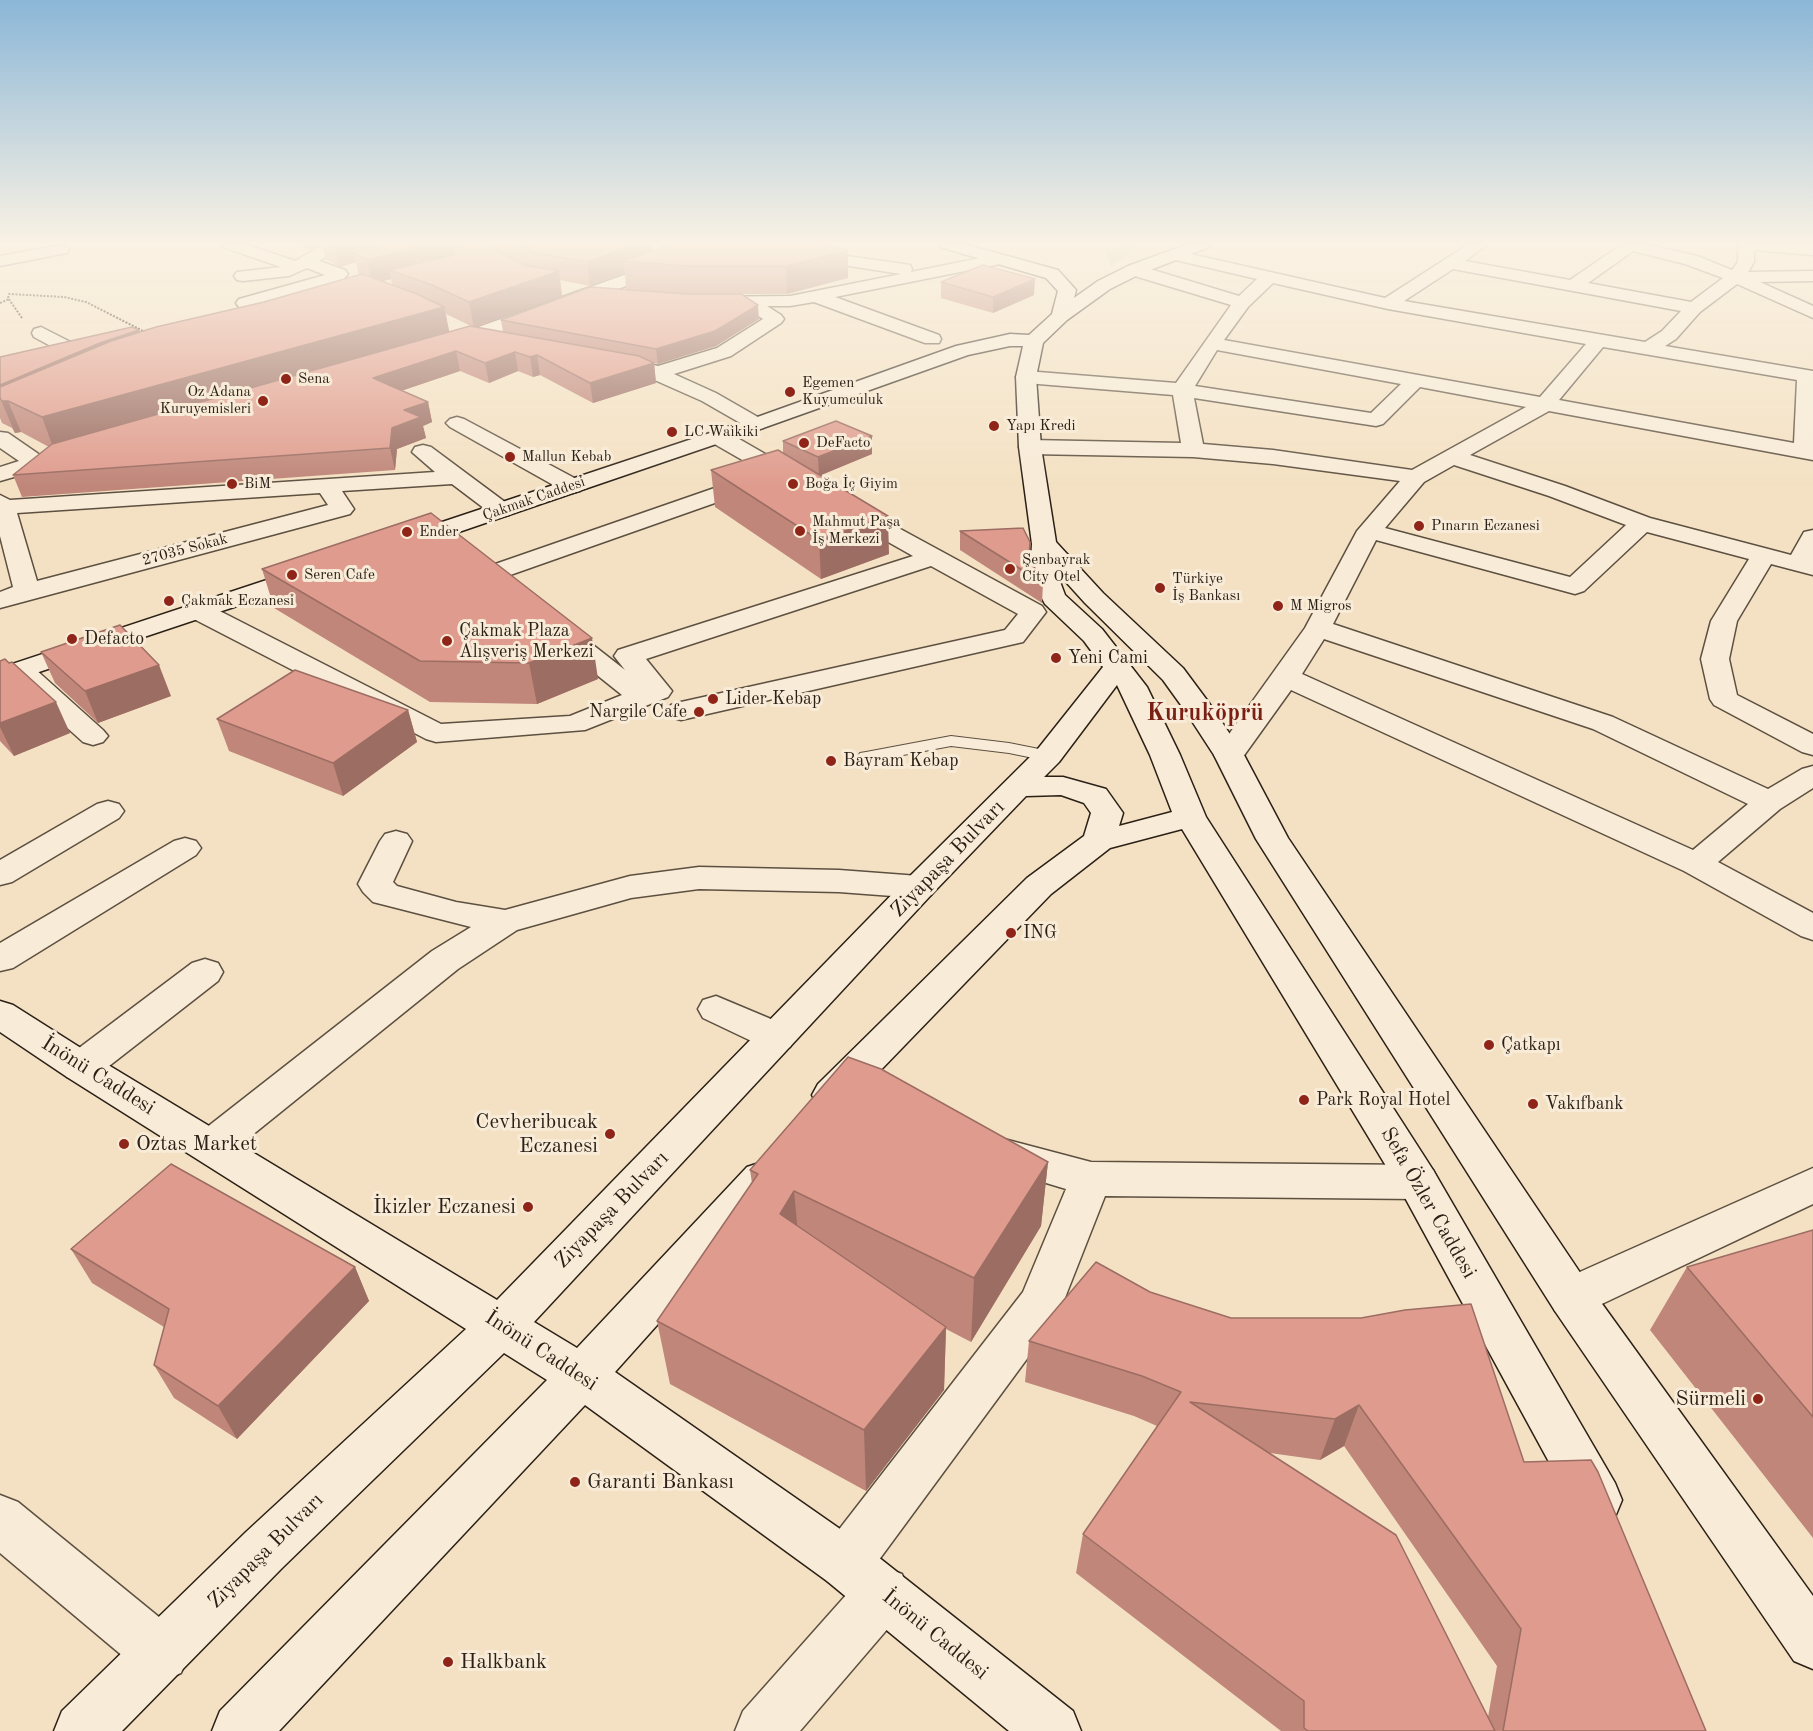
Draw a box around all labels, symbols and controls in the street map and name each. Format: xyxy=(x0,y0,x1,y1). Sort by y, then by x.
place label: Sena xyxy=(298,370,330,388)
marker: Sena xyxy=(279,372,293,386)
place label: Egemen Kuyumculuk xyxy=(802,374,884,409)
place label: Oz Adana Kuruyemisleri xyxy=(160,383,251,418)
marker: Egemen Kuyumculuk xyxy=(783,385,797,399)
marker: Oz Adana Kuruyemisleri xyxy=(256,394,270,408)
place label: Yapı Kredi xyxy=(1006,417,1076,435)
marker: Yapı Kredi xyxy=(987,419,1001,433)
place label: LC Waikiki xyxy=(684,423,758,441)
marker: LC Waikiki xyxy=(665,425,679,439)
place label: DeFacto xyxy=(816,434,870,452)
marker: DeFacto xyxy=(797,436,811,450)
place label: Mallun Kebab xyxy=(522,448,611,466)
marker: Mallun Kebab xyxy=(503,450,517,464)
street label: Çakmak Caddesi xyxy=(480,473,588,525)
place label: BiM xyxy=(244,475,271,493)
place label: Boğa İç Giyim xyxy=(805,475,898,493)
marker: BiM xyxy=(225,477,239,491)
marker: Boğa İç Giyim xyxy=(786,477,800,491)
place label: Mahmut Paşa İş Merkezi xyxy=(812,513,900,548)
place label: Pınarın Eczanesi xyxy=(1431,517,1540,535)
marker: Pınarın Eczanesi xyxy=(1412,519,1426,533)
place label: Ender xyxy=(419,523,458,541)
marker: Mahmut Paşa İş Merkezi xyxy=(793,524,807,538)
marker: Ender xyxy=(400,525,414,539)
street label: 27035 Sokak xyxy=(140,530,230,570)
place label: Şenbayrak City Otel xyxy=(1022,551,1090,586)
marker: Şenbayrak City Otel xyxy=(1003,562,1017,576)
place label: Seren Cafe xyxy=(304,566,375,584)
marker: Seren Cafe xyxy=(285,568,299,582)
place label: Türkiye İş Bankası xyxy=(1172,570,1240,605)
marker: Türkiye İş Bankası xyxy=(1153,581,1167,595)
place label: Çakmak Eczanesi xyxy=(181,592,294,610)
marker: Çakmak Eczanesi xyxy=(162,594,176,608)
place label: M Migros xyxy=(1290,597,1352,615)
marker: M Migros xyxy=(1271,599,1285,613)
place label: Çakmak Plaza Alışveriş Merkezi xyxy=(459,620,593,662)
place label: Defacto xyxy=(84,628,144,650)
marker: Defacto xyxy=(65,632,79,646)
marker: Çakmak Plaza Alışveriş Merkezi xyxy=(440,634,454,648)
place label: Yeni Cami xyxy=(1068,647,1148,669)
marker: Yeni Cami xyxy=(1049,651,1063,665)
place label: Lider Kebap xyxy=(725,688,821,710)
marker: Lider Kebap xyxy=(706,692,720,706)
district label: Kuruköprü xyxy=(1146,700,1264,728)
place label: Nargile Cafe xyxy=(589,701,687,723)
marker: Nargile Cafe xyxy=(692,705,706,719)
place label: Bayram Kebap xyxy=(843,750,958,772)
marker: Bayram Kebap xyxy=(824,754,838,768)
street label: Ziyapaşa Bulvarı xyxy=(886,795,1010,923)
place label: ING xyxy=(1023,922,1057,944)
marker: ING xyxy=(1004,926,1018,940)
street label: İnönü Caddesi xyxy=(37,1031,159,1121)
place label: Çatkapı xyxy=(1501,1034,1561,1056)
marker: Çatkapı xyxy=(1482,1038,1496,1052)
place label: Park Royal Hotel xyxy=(1316,1089,1450,1111)
marker: Park Royal Hotel xyxy=(1297,1093,1311,1107)
place label: Vakıfbank xyxy=(1545,1093,1624,1115)
marker: Vakıfbank xyxy=(1526,1097,1540,1111)
place label: Cevheribucak Eczanesi xyxy=(475,1109,598,1159)
street label: Sefa Özler Caddesi xyxy=(1374,1123,1482,1283)
marker: Cevheribucak Eczanesi xyxy=(603,1127,617,1141)
place label: Oztas Market xyxy=(136,1131,257,1157)
marker: Oztas Market xyxy=(117,1137,131,1151)
street label: Ziyapaşa Bulvarı xyxy=(550,1146,674,1274)
place label: İkizler Eczanesi xyxy=(373,1194,516,1220)
marker: İkizler Eczanesi xyxy=(521,1200,535,1214)
street label: İnönü Caddesi xyxy=(480,1305,602,1397)
place label: Sürmeli xyxy=(1675,1386,1746,1412)
marker: Sürmeli xyxy=(1751,1392,1765,1406)
place label: Garanti Bankası xyxy=(587,1469,734,1495)
marker: Garanti Bankası xyxy=(568,1475,582,1489)
street label: Ziyapaşa Bulvarı xyxy=(203,1488,329,1614)
street label: İnönü Caddesi xyxy=(877,1585,993,1685)
place label: Halkbank xyxy=(460,1649,547,1675)
marker: Halkbank xyxy=(441,1655,455,1669)

